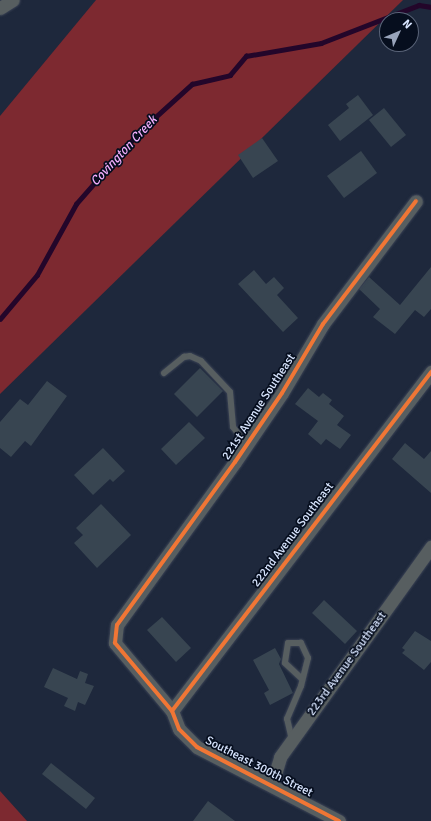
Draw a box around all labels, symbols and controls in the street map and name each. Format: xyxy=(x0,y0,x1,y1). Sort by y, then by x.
north arrow xyxy=(379,12,419,52)
text: N xyxy=(400,17,415,31)
water label: Covington Creek xyxy=(87,113,161,189)
street label: 221st Avenue Southeast xyxy=(219,351,299,463)
street label: 222nd Avenue Southeast xyxy=(249,480,337,590)
street label: 223rd Avenue Southeast xyxy=(305,609,389,719)
street label: Southeast 300th Street xyxy=(203,734,315,800)

